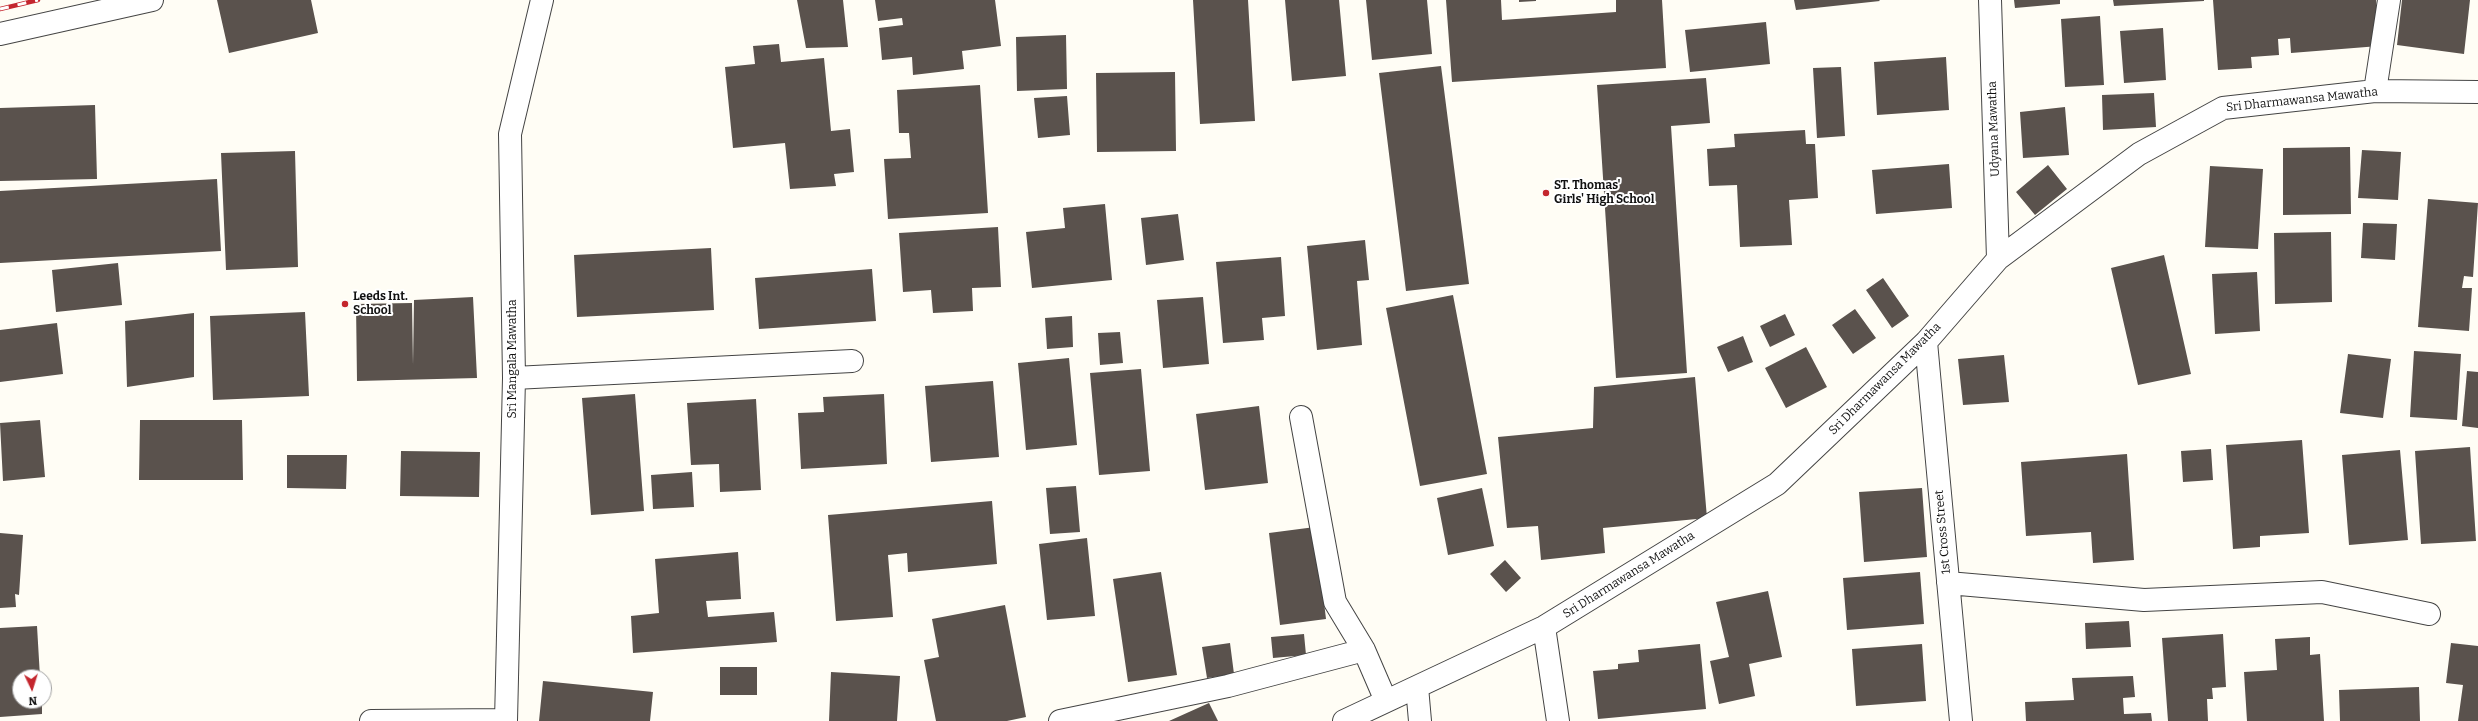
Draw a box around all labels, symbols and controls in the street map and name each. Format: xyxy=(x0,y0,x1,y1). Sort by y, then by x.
street label: Udyana Mawatha xyxy=(1985,81,2003,177)
street label: Sri Dharmawansa Mawatha xyxy=(2225,85,2379,115)
place label: ST. Thomas' Girls' High School xyxy=(1554,179,1654,207)
marker: ST. Thomas' Girls' High School xyxy=(1541,188,1551,198)
place label: Leeds Int. School xyxy=(353,290,408,318)
marker: Leeds Int. School xyxy=(340,299,350,309)
street label: Sri Mangala Mawatha xyxy=(506,300,520,418)
street label: Sri Dharmawansa Mawatha xyxy=(1826,320,1944,438)
street label: 1st Cross Street xyxy=(1932,489,1954,575)
street label: Sri Dharmawansa Mawatha xyxy=(1561,528,1697,622)
north arrow xyxy=(12,669,52,709)
text: N xyxy=(28,694,37,707)

